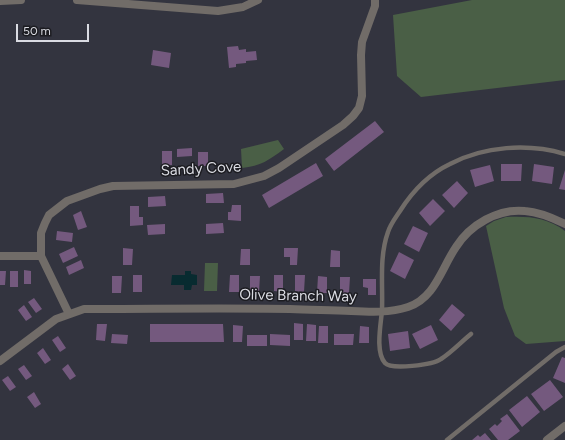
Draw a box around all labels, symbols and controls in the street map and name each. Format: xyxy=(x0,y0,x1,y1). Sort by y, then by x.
scale bar xyxy=(18,16,91,42)
text: 50 m xyxy=(23,24,51,38)
street label: Sandy Cove xyxy=(160,158,242,180)
street label: Olive Branch Way xyxy=(239,286,357,306)

